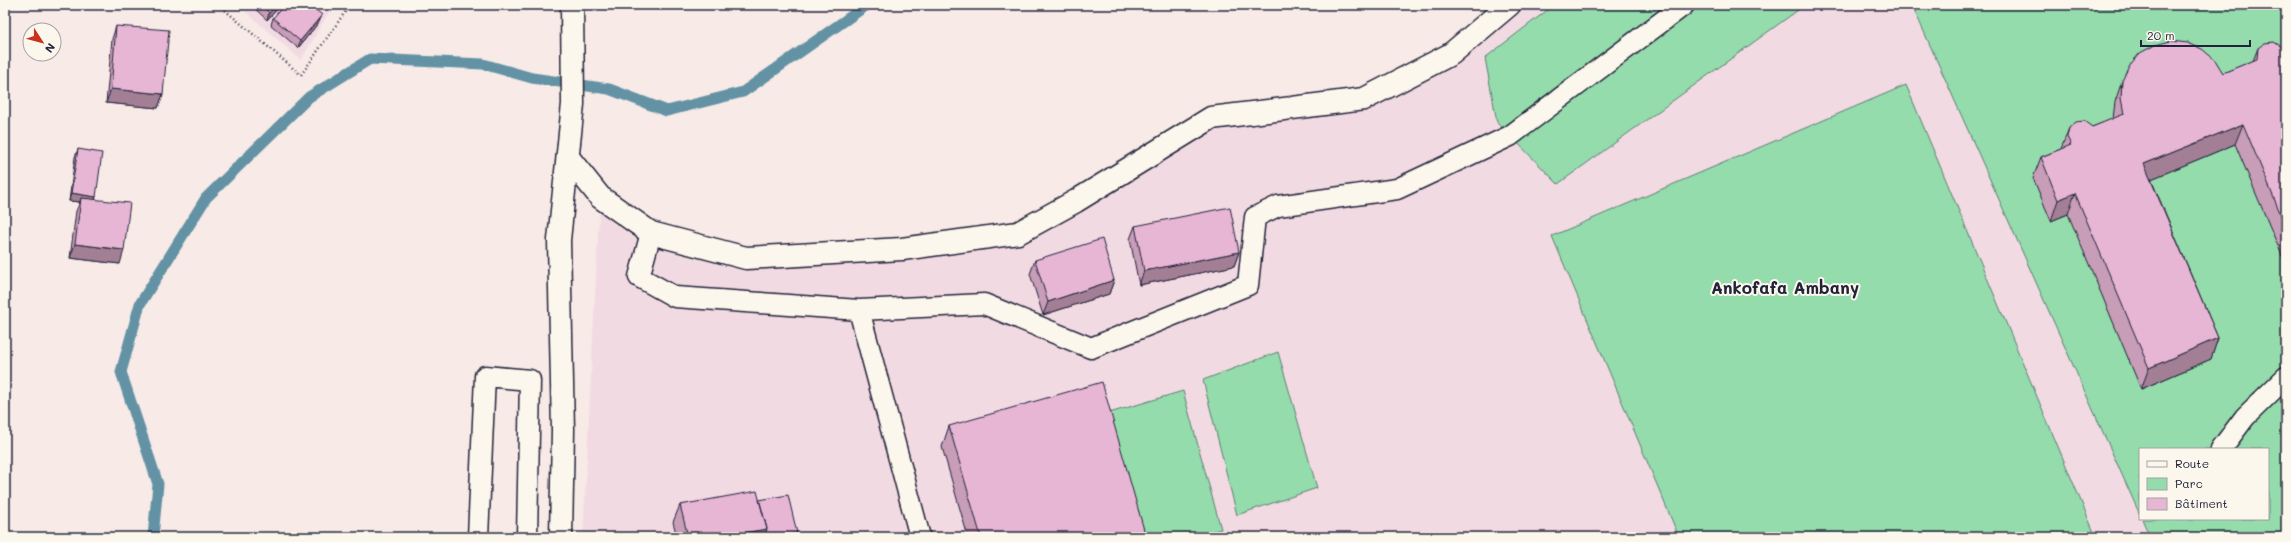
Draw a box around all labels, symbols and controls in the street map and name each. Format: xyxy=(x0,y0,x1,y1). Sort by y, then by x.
north arrow xyxy=(22,22,62,62)
scale bar xyxy=(2141,22,2250,48)
text: 20 m xyxy=(2147,27,2175,43)
text: N xyxy=(42,40,59,56)
district label: Ankofafa Ambany xyxy=(1711,276,1859,299)
legend xyxy=(2139,448,2269,520)
text: Route xyxy=(2175,455,2209,471)
text: Parc xyxy=(2175,475,2203,491)
text: Bâtiment xyxy=(2175,495,2228,511)

